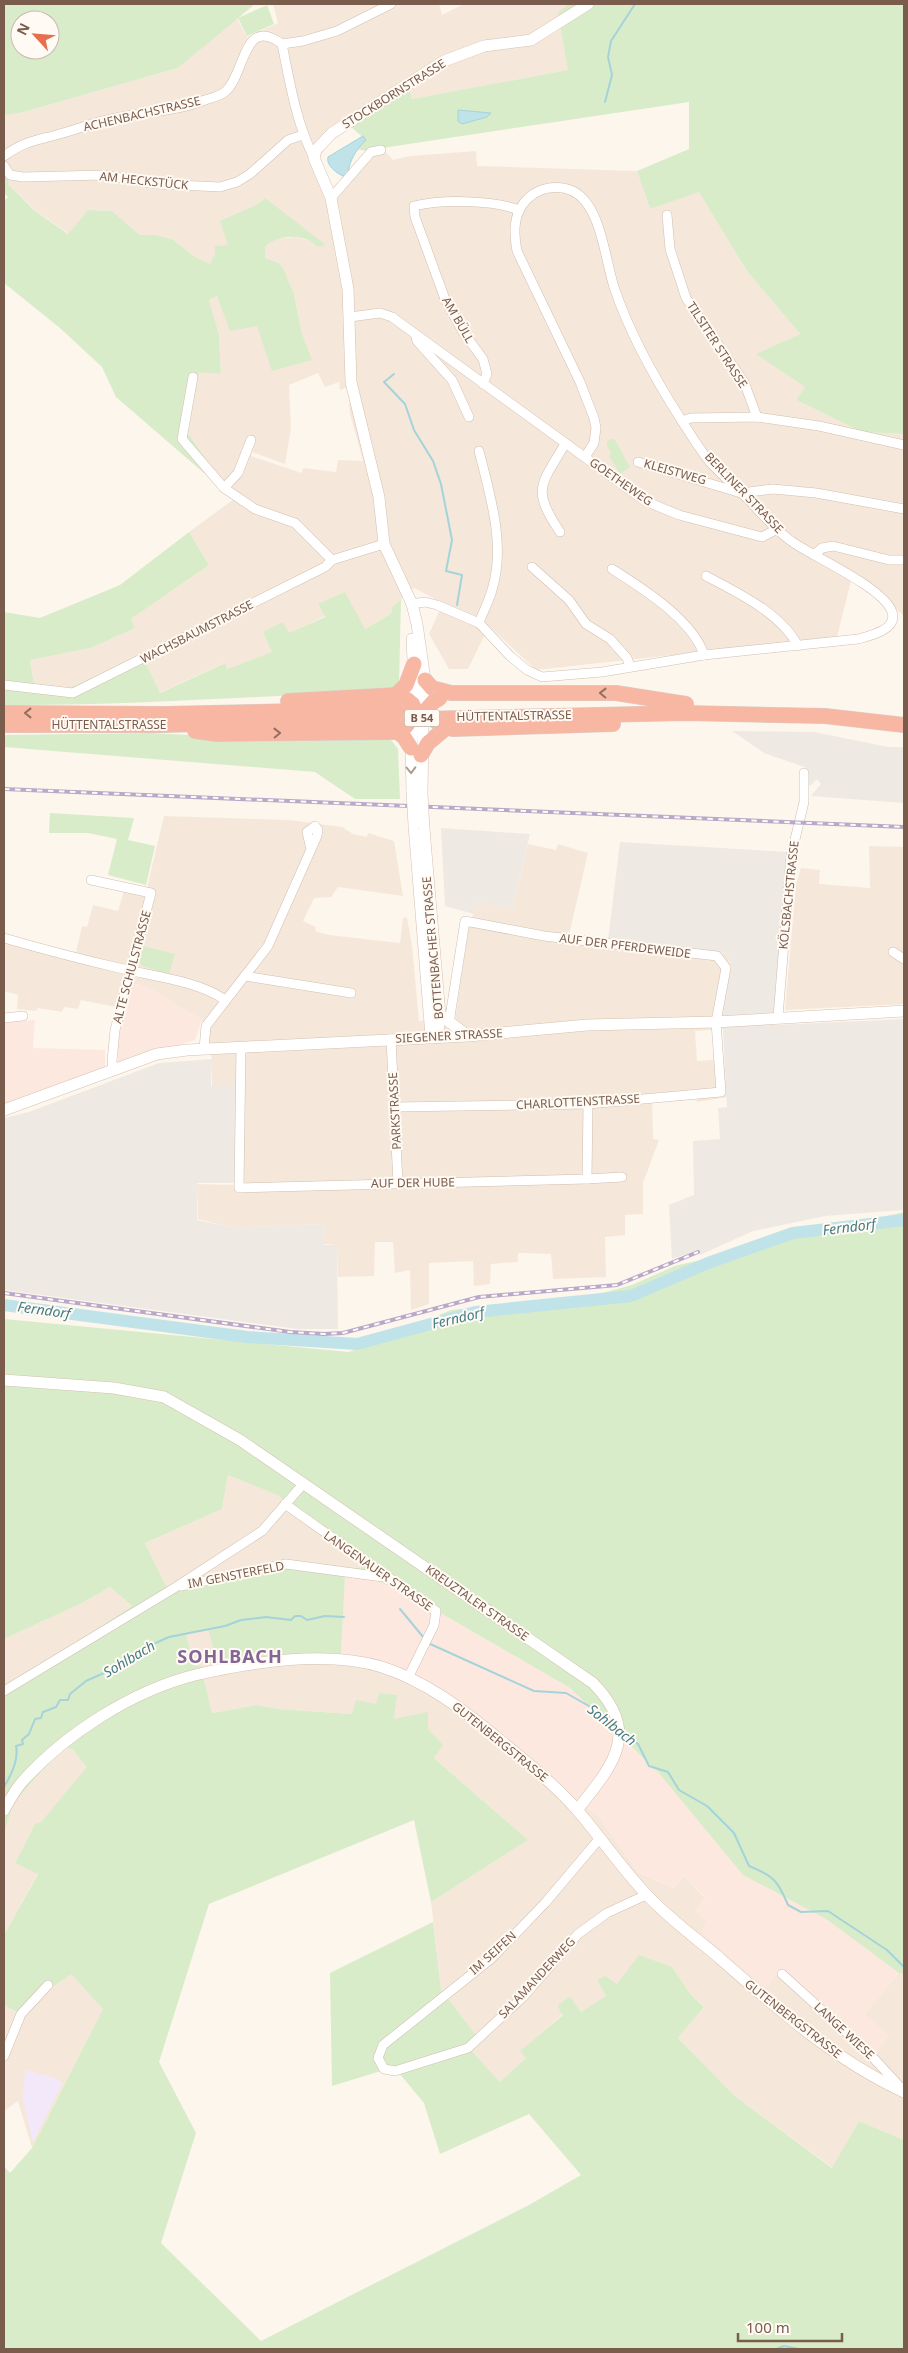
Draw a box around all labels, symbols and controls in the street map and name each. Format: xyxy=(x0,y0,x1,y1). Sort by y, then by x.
north arrow xyxy=(10,10,60,60)
text: N xyxy=(12,20,34,38)
street label: STOCKBORNSTRASSE xyxy=(339,55,449,132)
street label: ACHENBACHSTRASSE xyxy=(82,92,202,135)
street label: AM HECKSTÜCK xyxy=(99,167,190,194)
street label: AM BÜLL xyxy=(438,293,479,346)
street label: TILSITER STRASSE xyxy=(683,298,752,391)
street label: BERLINER STRASSE xyxy=(701,448,788,537)
street label: GOETHEWEG xyxy=(586,454,656,510)
street label: KLEISTWEG xyxy=(642,454,708,489)
street label: WACHSBAUMSTRASSE xyxy=(137,596,256,667)
one-way arrow xyxy=(599,688,607,698)
street label: HÜTTENTALSTRASSE xyxy=(456,706,572,725)
one-way arrow xyxy=(24,708,32,718)
road number: B 54 xyxy=(404,710,440,726)
street label: HÜTTENTALSTRASSE xyxy=(51,716,167,733)
one-way arrow xyxy=(273,728,281,738)
one-way arrow xyxy=(406,767,416,775)
street label: KÖLSBACHSTRASSE xyxy=(774,840,803,950)
street label: BOTTENBACHER STRASSE xyxy=(418,876,447,1020)
street label: ALTE SCHULSTRASSE xyxy=(108,908,155,1025)
street label: AUF DER PFERDEWEIDE xyxy=(558,929,692,962)
street label: SIEGENER STRASSE xyxy=(395,1024,503,1047)
street label: PARKSTRASSE xyxy=(384,1072,405,1150)
street label: CHARLOTTENSTRASSE xyxy=(515,1090,640,1113)
street label: AUF DER HUBE xyxy=(371,1173,455,1192)
water label: Ferndorf xyxy=(821,1214,879,1239)
water label: Ferndorf xyxy=(16,1296,74,1323)
water label: Ferndorf xyxy=(430,1302,488,1333)
street label: LANGENAUER STRASSE xyxy=(320,1526,436,1615)
street label: IM GENSTERFELD xyxy=(186,1557,286,1592)
street label: KREUZTALER STRASSE xyxy=(422,1560,532,1645)
water label: Sohlbach xyxy=(99,1636,158,1681)
district label: SOHLBACH xyxy=(177,1644,283,1668)
street label: GUTENBERGSTRASSE xyxy=(449,1698,552,1786)
water label: Sohlbach xyxy=(584,1700,641,1750)
street label: IM SEIFEN xyxy=(466,1927,520,1978)
street label: SALAMANDERWEG xyxy=(494,1933,579,2022)
street label: GUTENBERGSTRASSE xyxy=(741,1975,845,2062)
street label: LANGE WIESE xyxy=(810,1998,878,2063)
scale bar xyxy=(738,2310,842,2342)
text: 100 m xyxy=(746,2317,790,2337)

